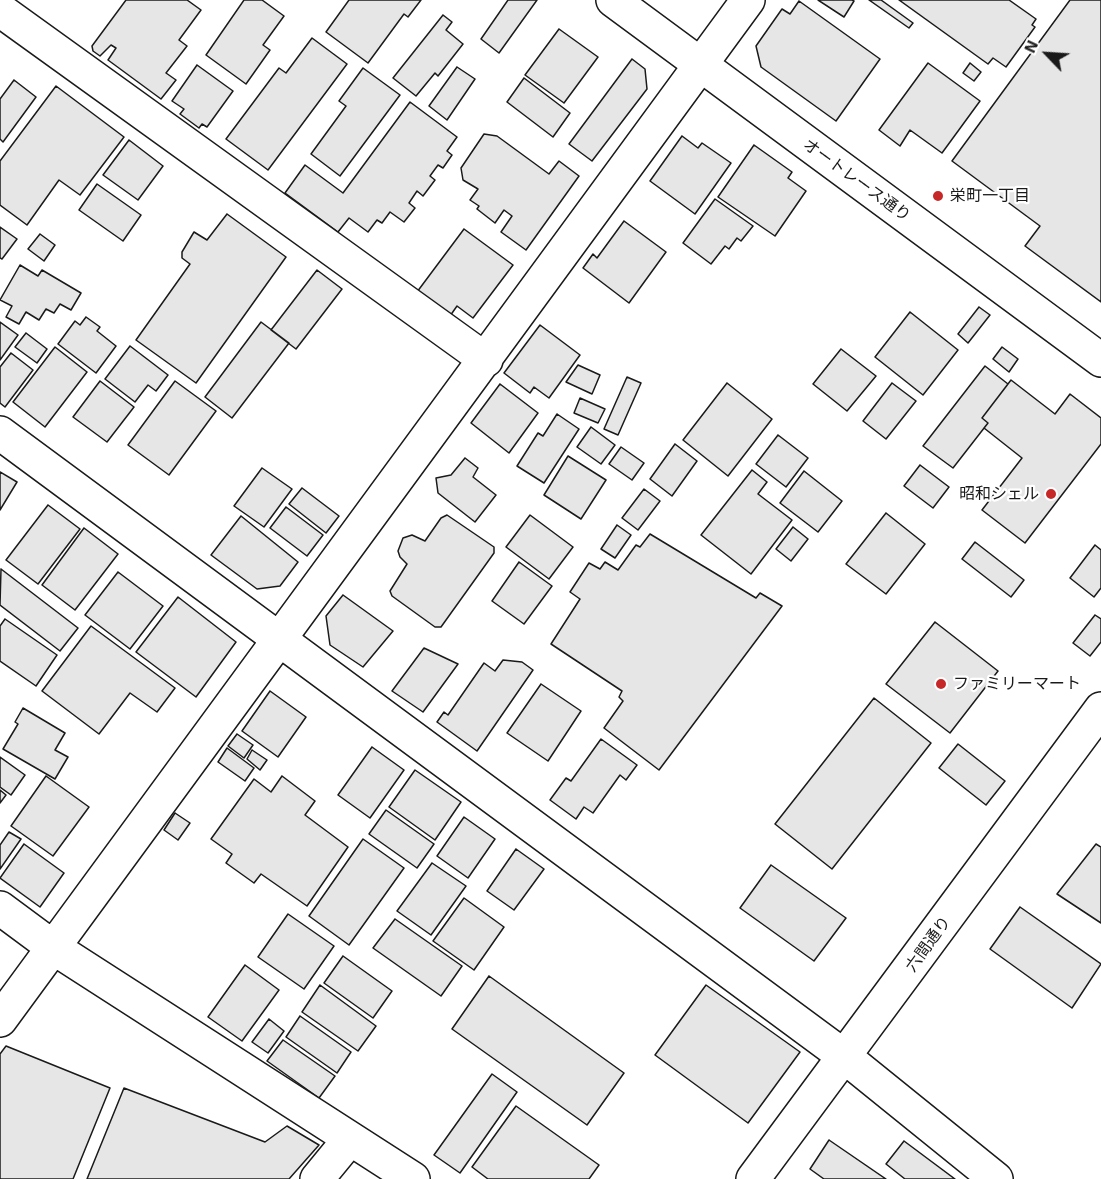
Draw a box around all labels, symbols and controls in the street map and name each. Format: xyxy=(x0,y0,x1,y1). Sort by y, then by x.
north arrow xyxy=(1017,24,1077,84)
text: N xyxy=(1019,37,1041,55)
street label: オートレース通り xyxy=(800,135,914,225)
place label: 栄町一丁目 xyxy=(950,186,1030,206)
marker: 栄町一丁目 xyxy=(931,189,945,203)
place label: 昭和シェル xyxy=(959,484,1039,504)
marker: 昭和シェル xyxy=(1044,487,1058,501)
place label: ファミリーマート xyxy=(953,674,1081,694)
marker: ファミリーマート xyxy=(934,677,948,691)
street label: 六間通り xyxy=(901,912,955,976)

